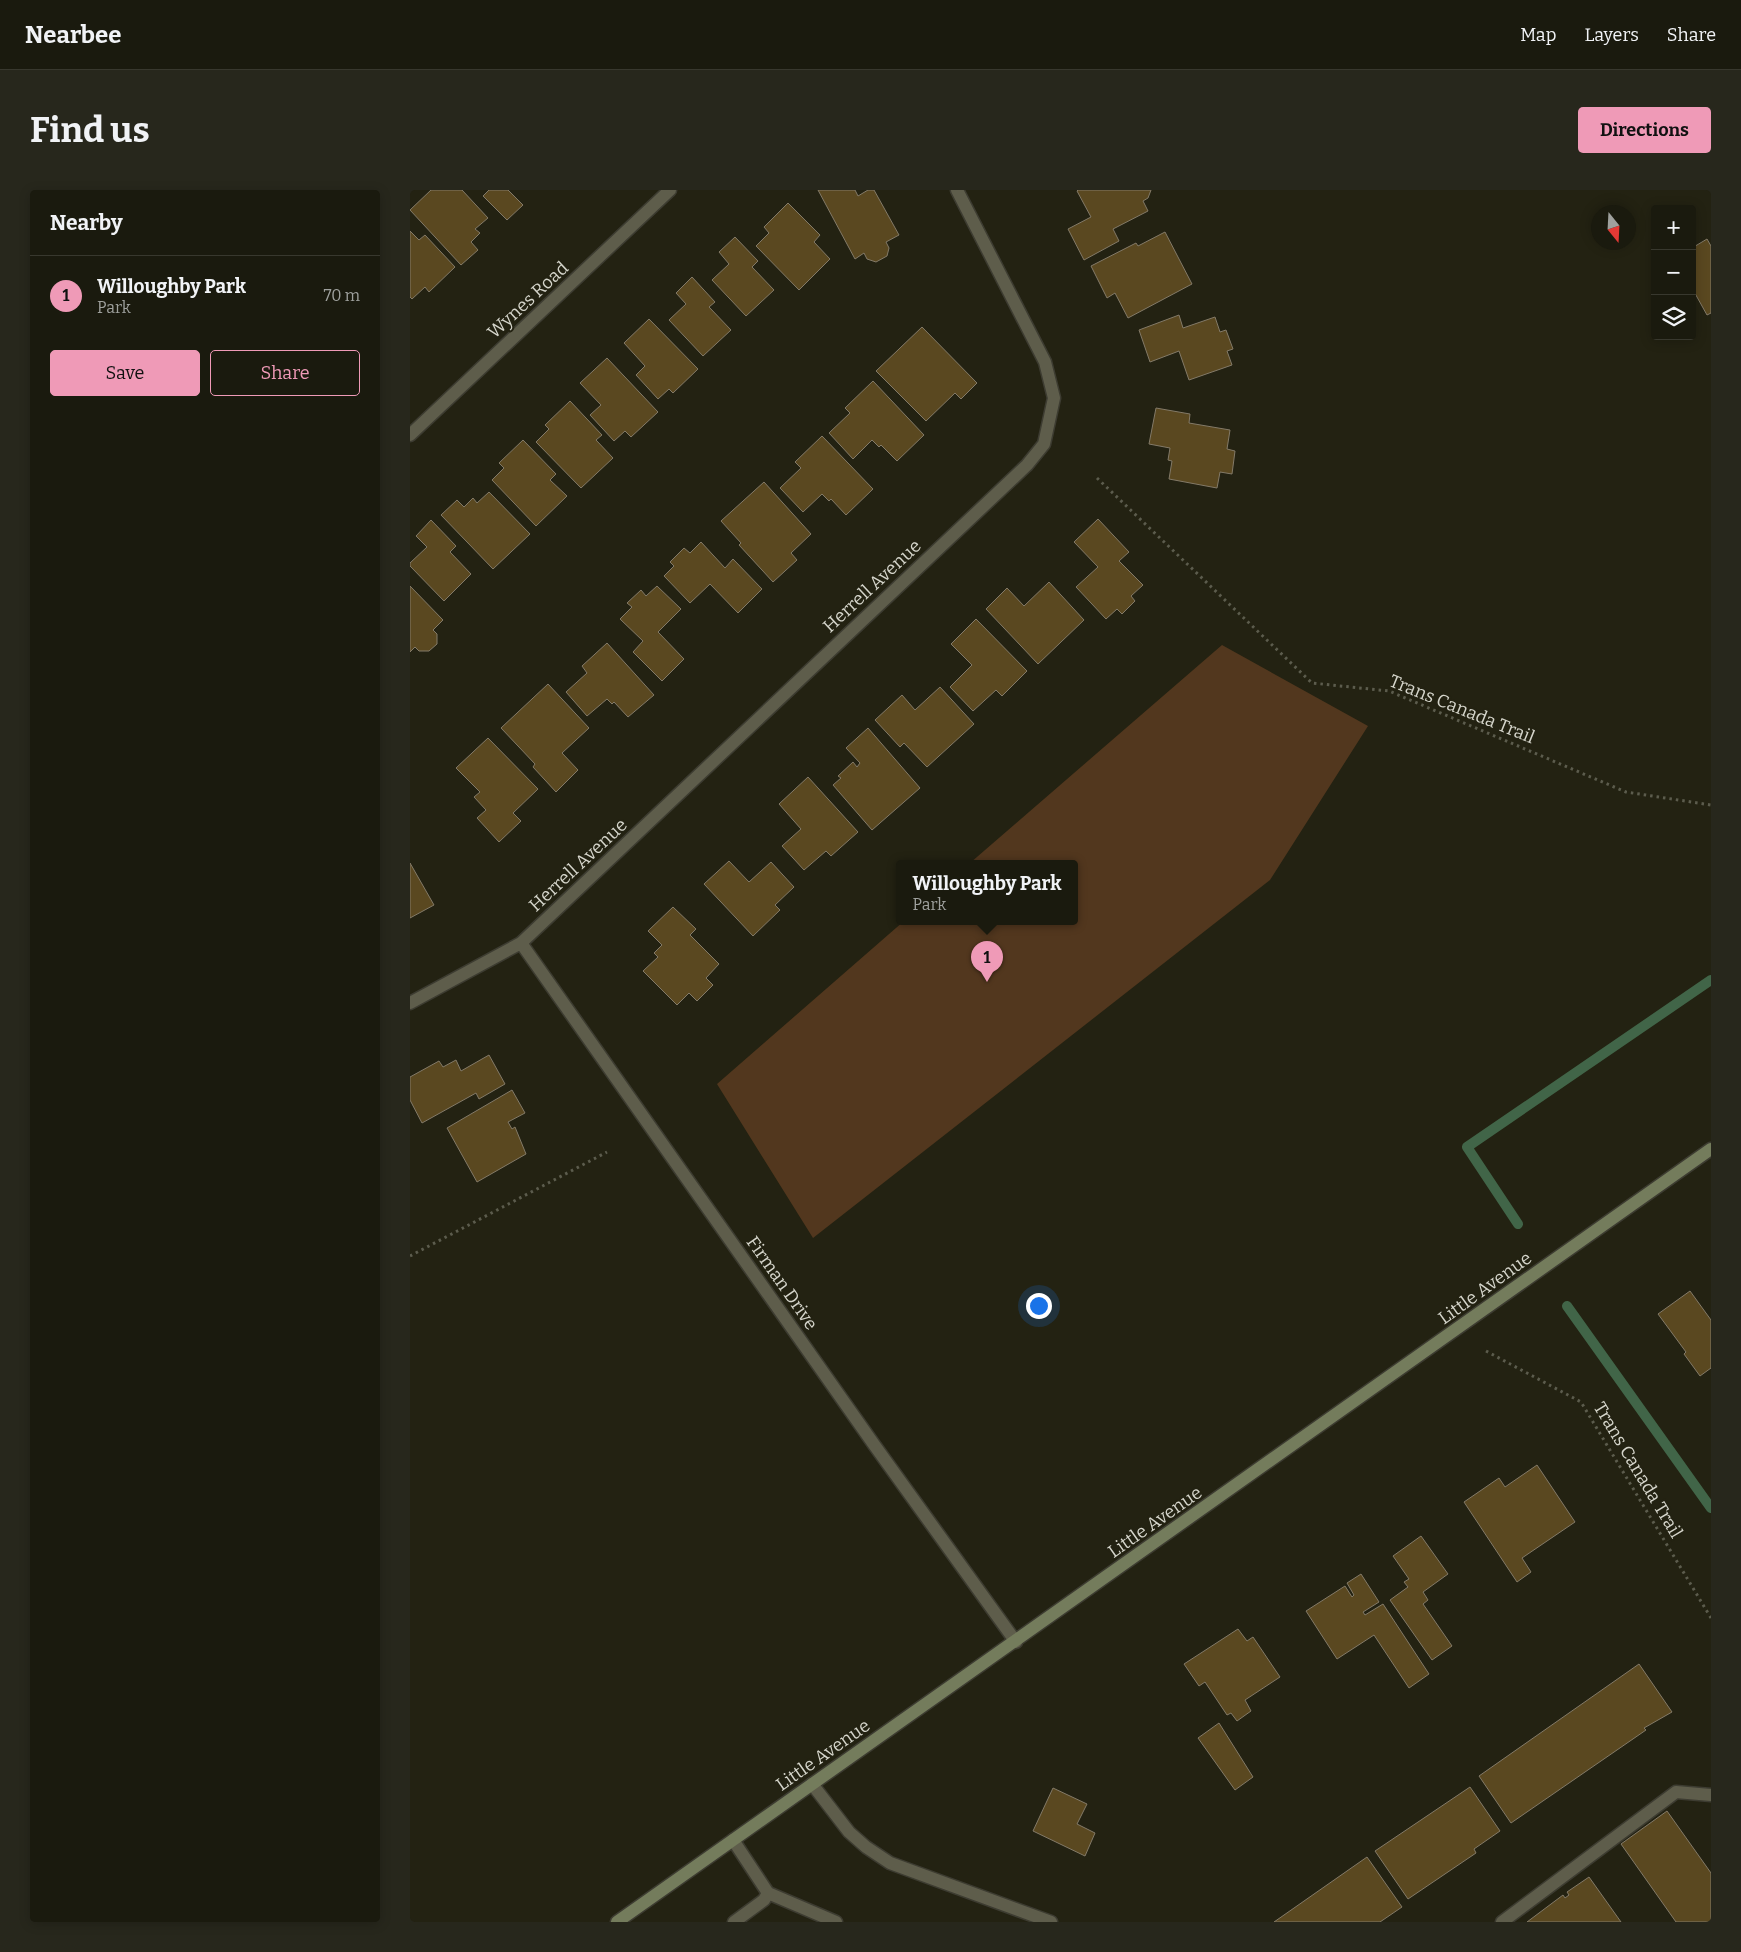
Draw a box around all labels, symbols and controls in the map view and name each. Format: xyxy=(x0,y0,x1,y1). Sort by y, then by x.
text: Nearbee xyxy=(25,21,121,49)
text: Map xyxy=(1520,24,1556,46)
text: Layers xyxy=(1584,24,1639,46)
text: Share xyxy=(1667,24,1716,46)
button: Directions xyxy=(1578,107,1711,153)
text: Find us xyxy=(30,109,150,151)
north arrow xyxy=(1591,205,1636,250)
map controls xyxy=(1651,205,1696,340)
button: + xyxy=(1651,205,1696,250)
text: Nearby xyxy=(50,210,123,236)
button: − xyxy=(1651,250,1696,295)
street label: Wynes Road xyxy=(483,257,573,343)
text: Willoughby Park xyxy=(97,275,246,298)
text: 1 xyxy=(63,286,69,305)
text: 70 m xyxy=(324,286,360,305)
button: layers xyxy=(1651,295,1696,340)
text: Park xyxy=(97,298,131,317)
button: Save xyxy=(50,350,200,396)
button: Share xyxy=(210,350,360,396)
street label: Herrell Avenue xyxy=(818,535,926,637)
street label: Trans Canada Trail xyxy=(1386,670,1538,748)
street label: Herrell Avenue xyxy=(524,814,632,916)
popup xyxy=(896,860,1078,925)
text: Willoughby Park xyxy=(913,872,1062,895)
text: Park xyxy=(913,895,946,914)
pin: 1 xyxy=(971,941,1003,982)
street label: Firman Drive xyxy=(742,1232,822,1334)
street label: Little Avenue xyxy=(1434,1247,1536,1329)
your location xyxy=(1026,1293,1052,1319)
street label: Trans Canada Trail xyxy=(1589,1398,1687,1542)
street label: Little Avenue xyxy=(1104,1482,1206,1562)
street label: Little Avenue xyxy=(772,1715,874,1795)

